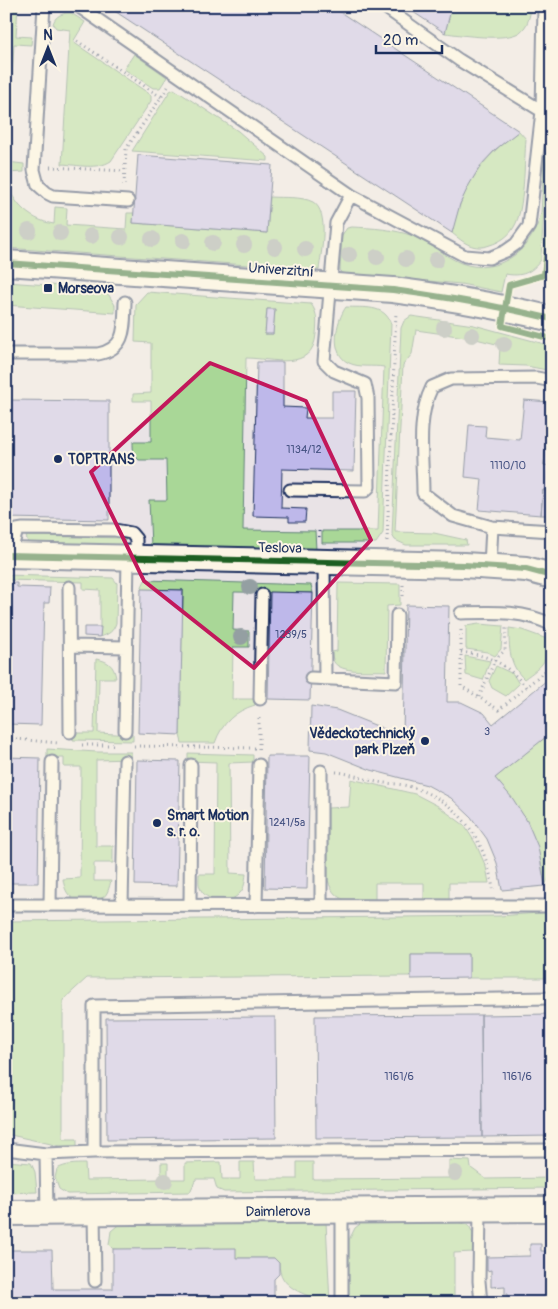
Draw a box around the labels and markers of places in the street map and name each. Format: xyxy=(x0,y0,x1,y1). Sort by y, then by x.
place label: Morseova xyxy=(58,280,115,297)
marker: Morseova xyxy=(42,282,54,294)
place label: TOPTRANS xyxy=(67,451,135,468)
marker: TOPTRANS xyxy=(52,453,64,465)
place label: Vědeckotechnický park Plzeň xyxy=(309,725,415,758)
marker: Vědeckotechnický park Plzeň xyxy=(419,735,431,747)
place label: Smart Motion s. r. o. xyxy=(167,807,249,840)
marker: Smart Motion s. r. o. xyxy=(151,817,163,829)

